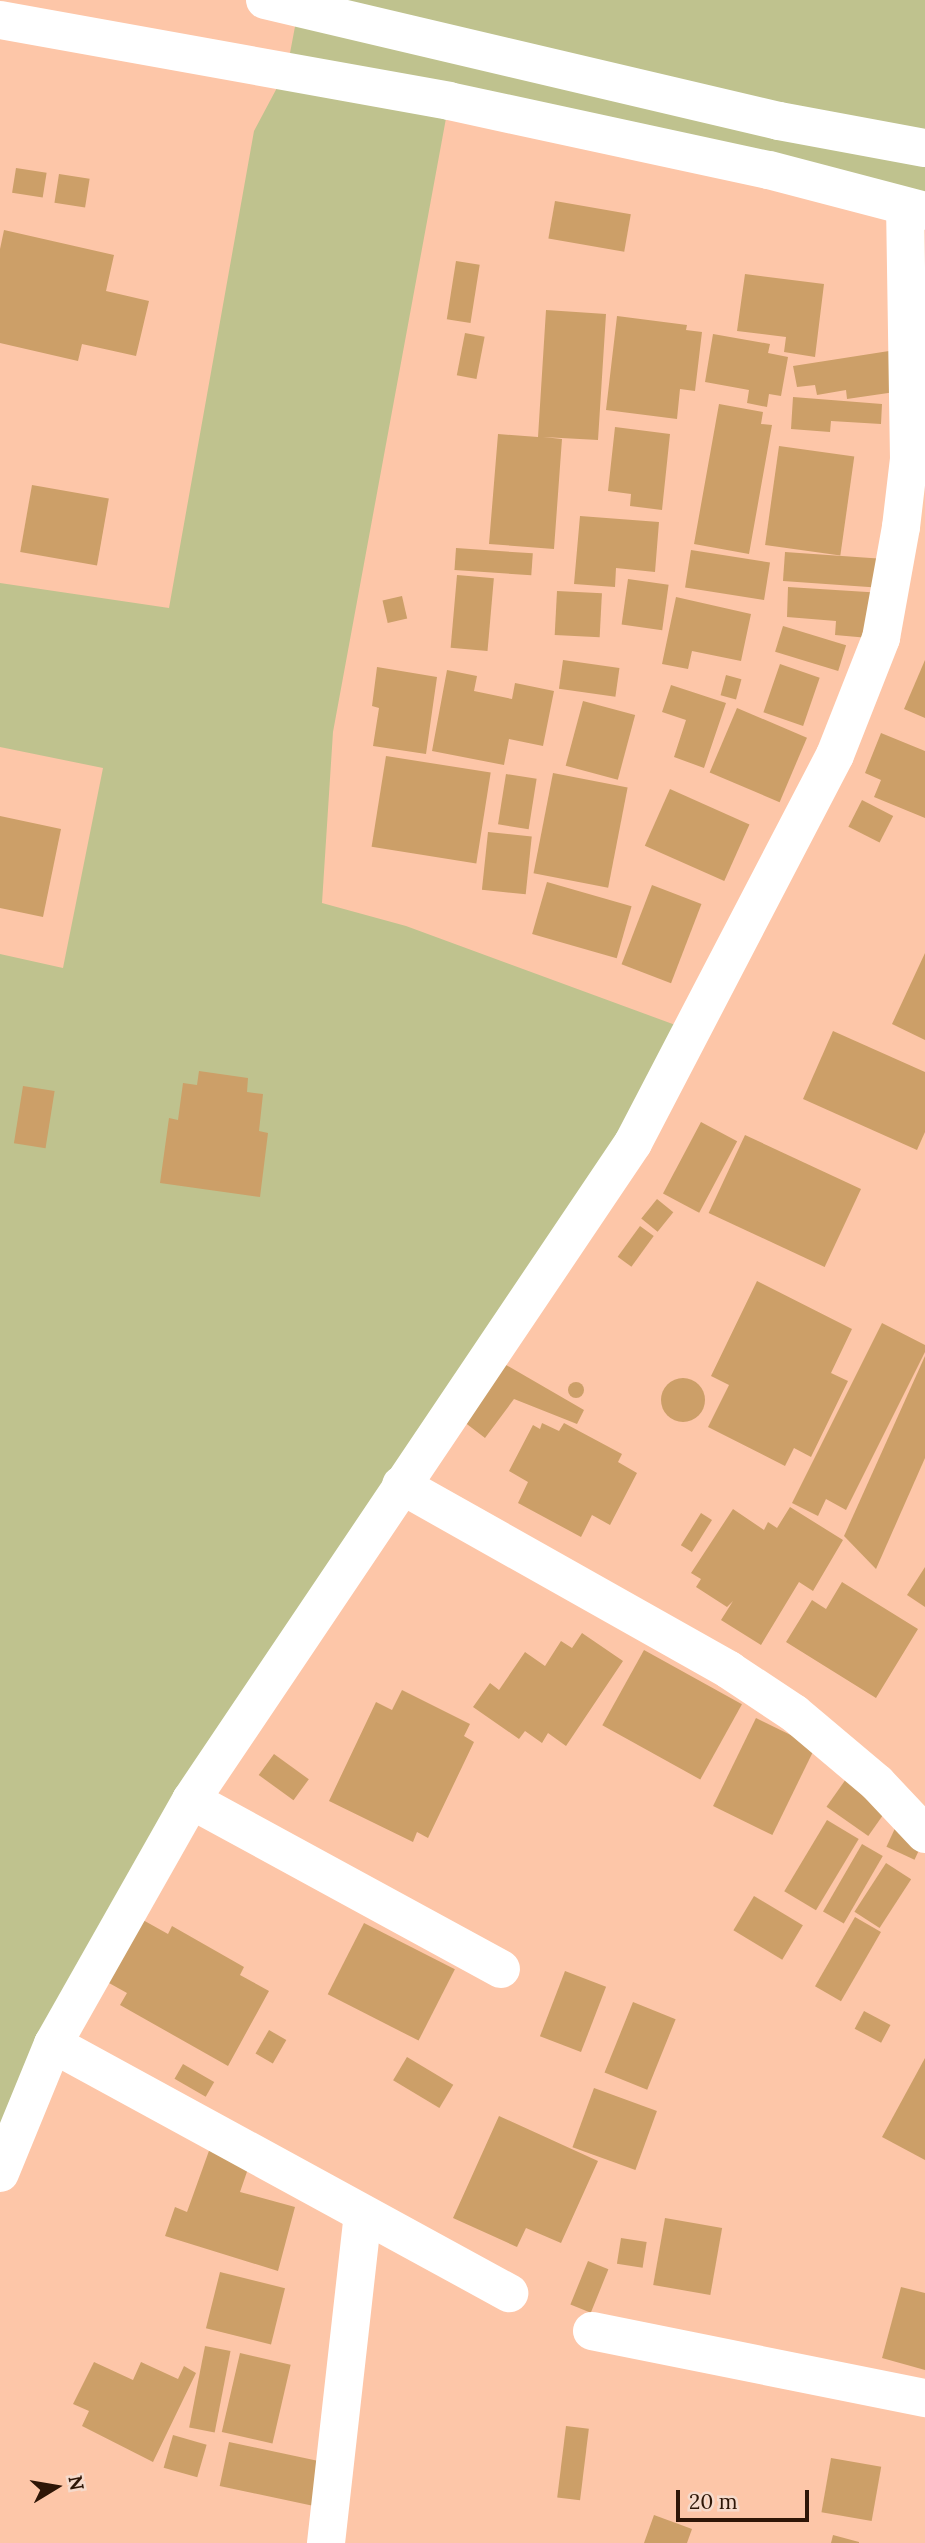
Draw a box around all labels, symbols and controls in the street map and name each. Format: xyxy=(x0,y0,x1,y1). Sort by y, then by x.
north arrow xyxy=(21,2452,91,2522)
text: N xyxy=(63,2473,90,2492)
scale bar xyxy=(680,2476,813,2520)
text: 20 m xyxy=(689,2488,738,2515)

